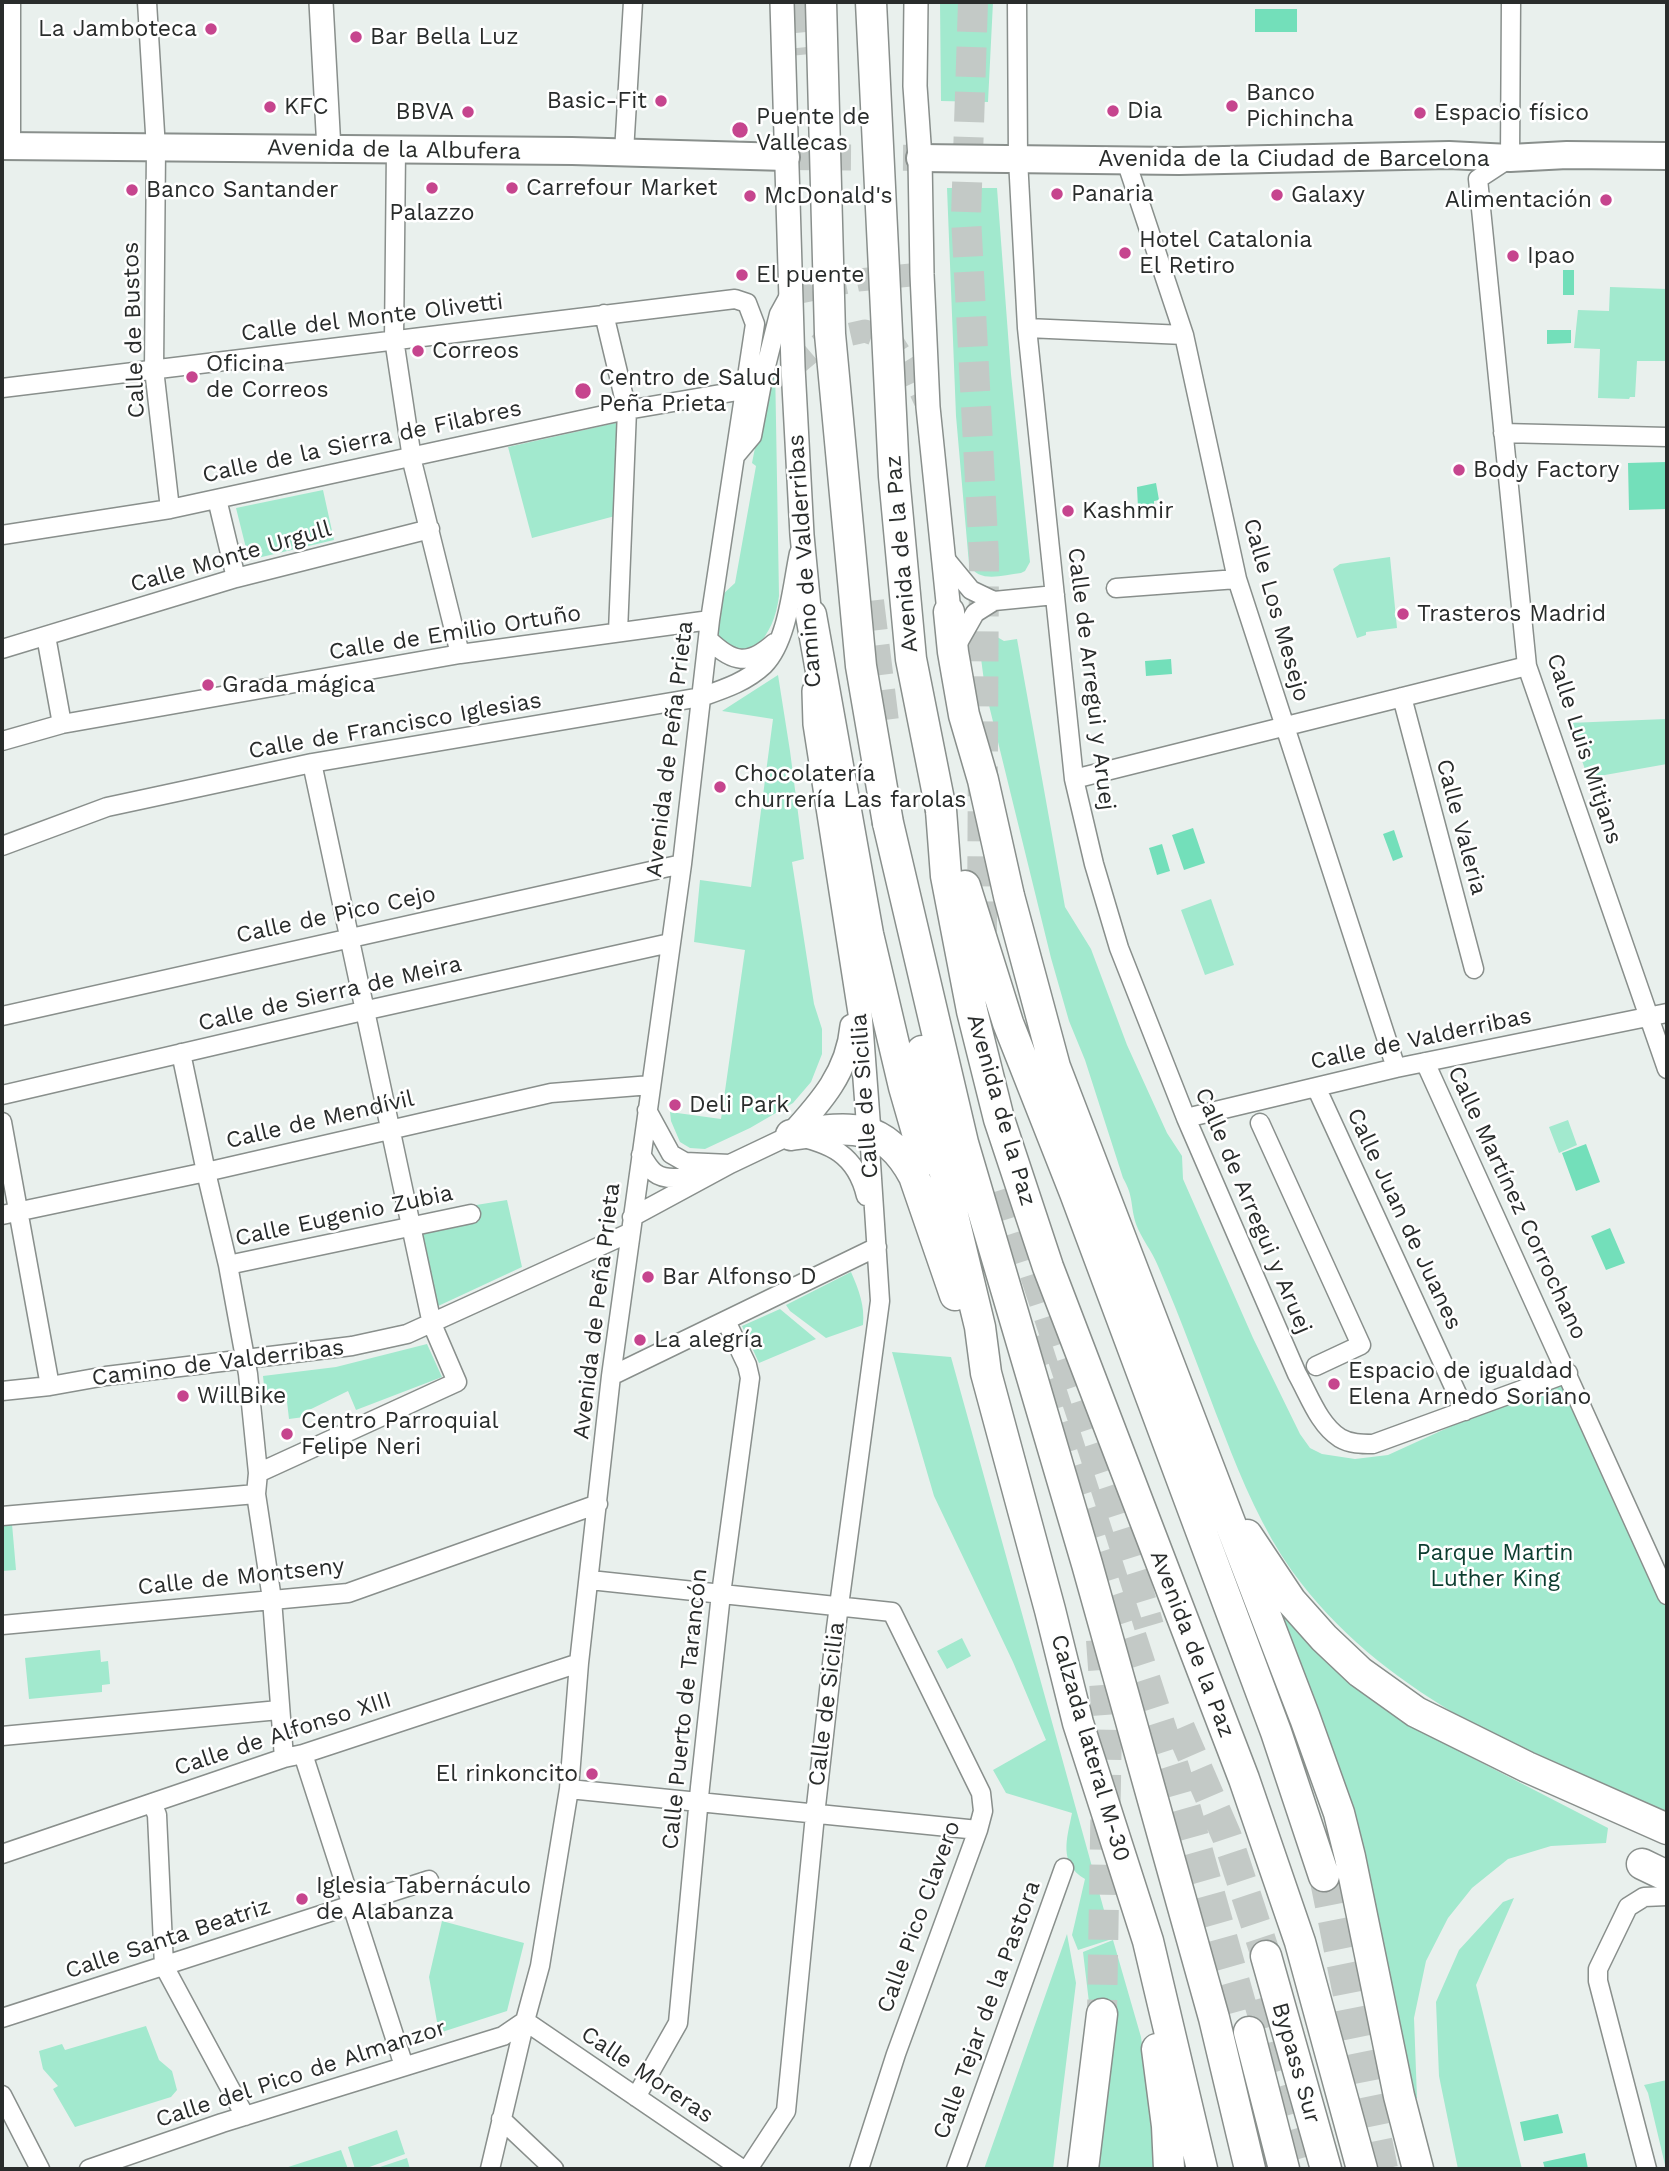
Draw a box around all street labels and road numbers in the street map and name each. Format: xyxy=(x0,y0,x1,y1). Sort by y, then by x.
street label: Avenida de la Albufera xyxy=(267,134,521,166)
street label: Avenida de la Ciudad de Barcelona xyxy=(1098,145,1490,173)
street label: Calle de Bustos xyxy=(117,241,151,419)
street label: Calle del Monte Olivetti xyxy=(239,288,505,348)
street label: Calle de la Sierra de Filabres xyxy=(200,395,524,489)
street label: Camino de Valderribas xyxy=(782,433,828,689)
street label: Avenida de la Paz xyxy=(880,454,924,654)
street label: Calle Monte Urgull xyxy=(127,515,335,599)
street label: Calle Los Mesejo xyxy=(1237,515,1315,705)
street label: Calle de Arregui y Aruej xyxy=(1061,546,1121,812)
street label: Calle de Emilio Ortuño xyxy=(327,599,583,667)
street label: Avenida de Peña Prieta xyxy=(641,619,699,879)
street label: Calle Luis Mitjans xyxy=(1540,650,1628,848)
street label: Calle de Francisco Iglesias xyxy=(246,687,544,765)
street label: Calle Valeria xyxy=(1430,756,1492,898)
street label: Calle de Pico Cejo xyxy=(234,880,438,950)
street label: Calle de Sierra de Meira xyxy=(196,950,464,1038)
street label: Calle de Valderribas xyxy=(1308,1002,1534,1076)
street label: Avenida de la Paz xyxy=(960,1011,1042,1209)
street label: Calle de Sicilia xyxy=(845,1013,885,1179)
street label: Calle Martínez Corrochano xyxy=(1441,1062,1593,1344)
street label: Calle de Arregui y Aruej xyxy=(1189,1084,1317,1338)
street label: Calle de Mendívil xyxy=(223,1085,417,1155)
street label: Calle Juan de Juanes xyxy=(1341,1104,1467,1334)
street label: Calle Eugenio Zubia xyxy=(233,1179,455,1253)
street label: Avenida de Peña Prieta xyxy=(568,1181,626,1441)
street label: Camino de Valderribas xyxy=(90,1334,346,1392)
street label: Avenida de la Paz xyxy=(1144,1547,1240,1741)
street label: Calle de Montseny xyxy=(136,1552,346,1602)
street label: Calle Puerto de Tarancón xyxy=(656,1567,714,1851)
street label: Calle de Sicilia xyxy=(803,1620,851,1788)
street label: Calzada lateral M-30 xyxy=(1044,1631,1136,1865)
street label: Calle de Alfonso XIII xyxy=(171,1686,395,1782)
street label: Calle Pico Clavero xyxy=(871,1817,967,2017)
street label: Calle Tejar de la Pastora xyxy=(927,1877,1047,2143)
street label: Calle Santa Beatriz xyxy=(62,1893,274,1985)
street label: Bypass Sur xyxy=(1266,1999,1326,2127)
street label: Calle del Pico de Almanzor xyxy=(152,2014,450,2134)
street label: Calle Moreras xyxy=(576,2021,718,2129)

